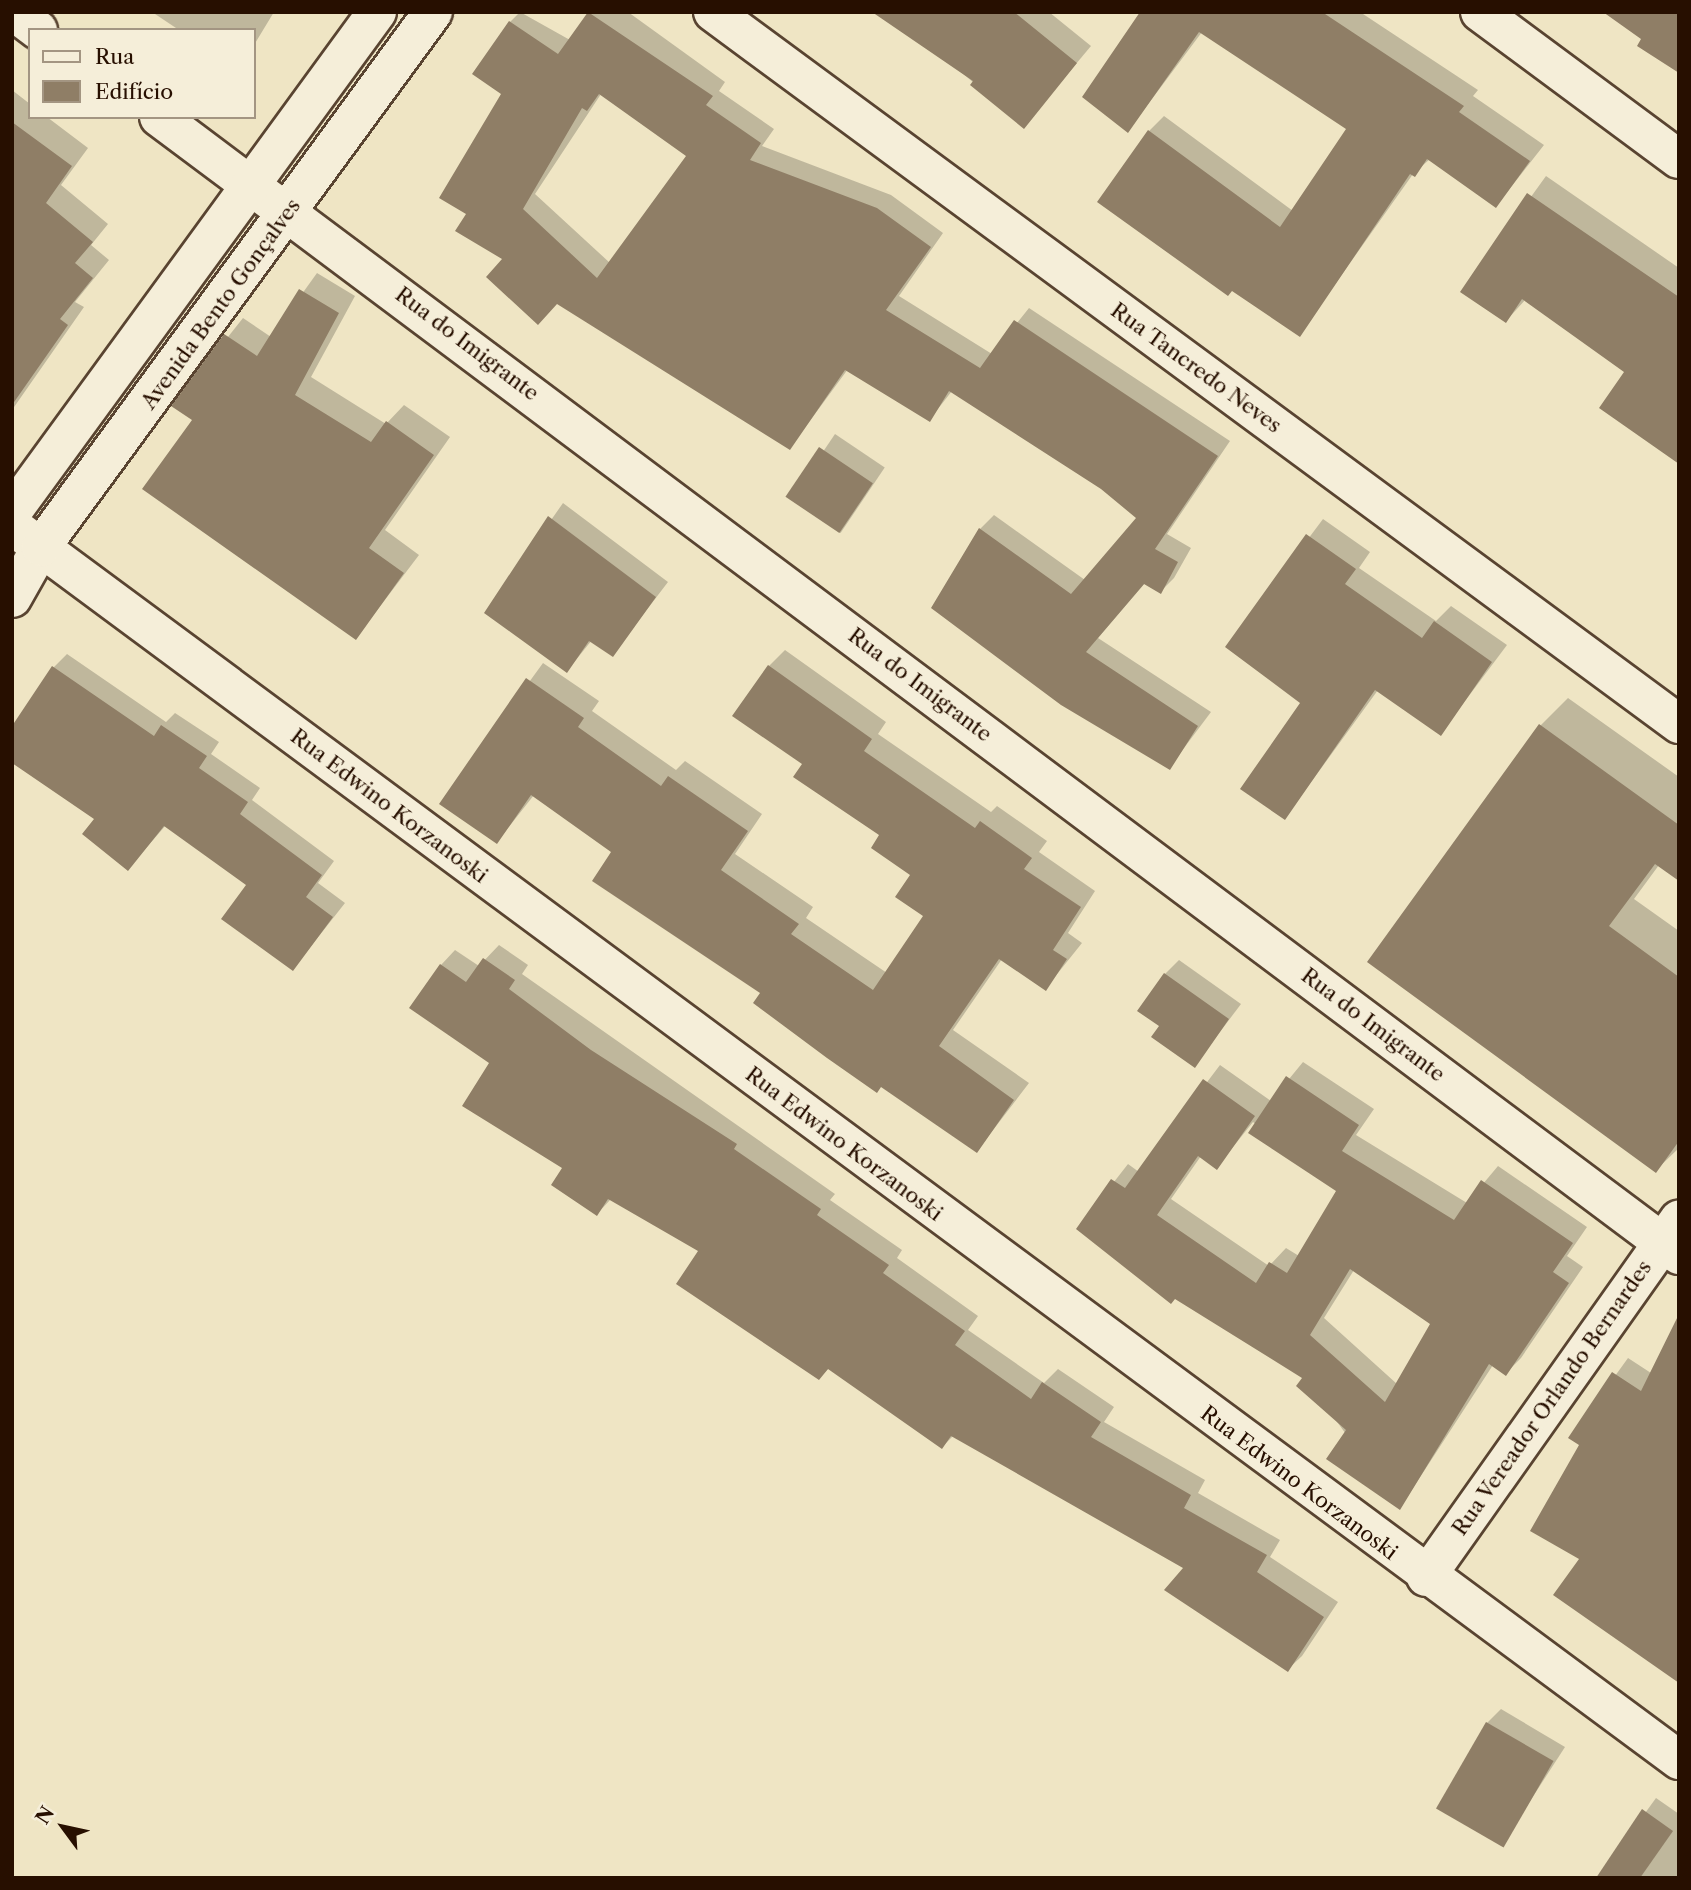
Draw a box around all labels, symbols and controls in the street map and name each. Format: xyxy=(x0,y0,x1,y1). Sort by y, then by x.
legend xyxy=(28,28,256,119)
text: Rua xyxy=(95,44,134,69)
text: Edifício xyxy=(95,79,173,104)
street label: Avenida Bento Gonçalves xyxy=(136,194,306,414)
street label: Rua do Imigrante xyxy=(390,282,544,406)
street label: Rua Tancredo Neves xyxy=(1106,297,1286,439)
street label: Rua do Imigrante xyxy=(843,623,997,747)
street label: Rua Edwino Korzanoski xyxy=(285,724,493,888)
street label: Rua do Imigrante xyxy=(1296,963,1450,1087)
street label: Rua Edwino Korzanoski xyxy=(740,1062,948,1226)
street label: Rua Vereador Orlando Bernardes xyxy=(1447,1255,1657,1541)
street label: Rua Edwino Korzanoski xyxy=(1195,1401,1403,1565)
north arrow xyxy=(28,1792,98,1862)
text: N xyxy=(31,1802,59,1828)

